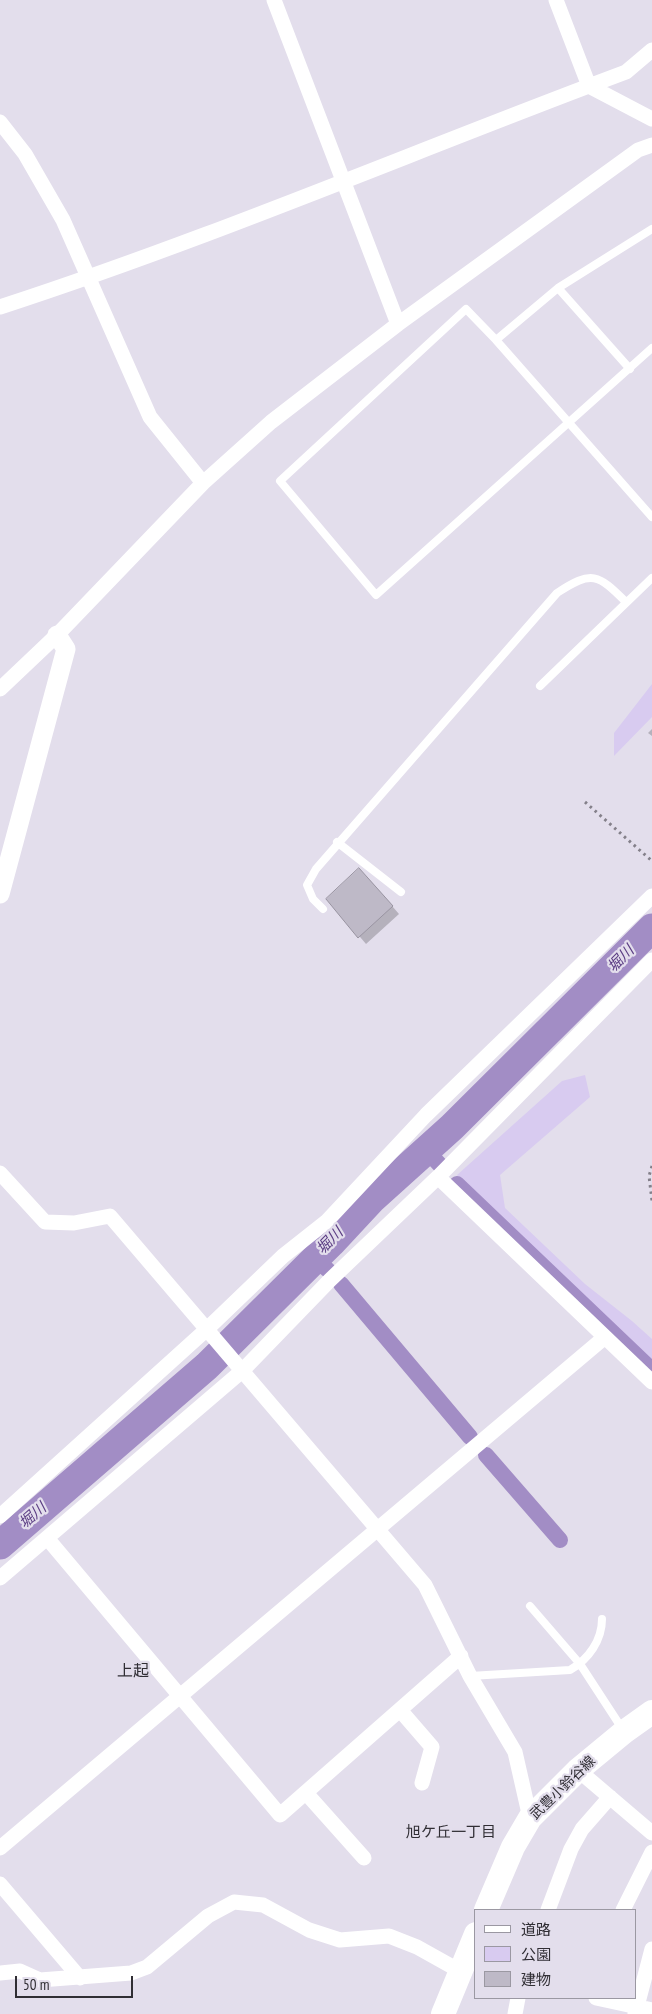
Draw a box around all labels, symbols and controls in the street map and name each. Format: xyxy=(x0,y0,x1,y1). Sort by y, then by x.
water label: 堀川 xyxy=(604,942,638,976)
water label: 堀川 xyxy=(313,1224,347,1258)
water label: 堀川 xyxy=(16,1499,50,1533)
district label: 上起 xyxy=(117,1661,149,1681)
street label: 武豊小鈴谷線 xyxy=(527,1753,599,1823)
district label: 旭ケ丘一丁目 xyxy=(406,1824,496,1842)
legend xyxy=(474,1909,637,1999)
text: 道路 xyxy=(521,1920,551,1939)
text: 公園 xyxy=(521,1945,551,1964)
scale bar xyxy=(18,1966,135,1998)
text: 建物 xyxy=(521,1970,551,1989)
text: 50 m xyxy=(23,1975,49,1994)

